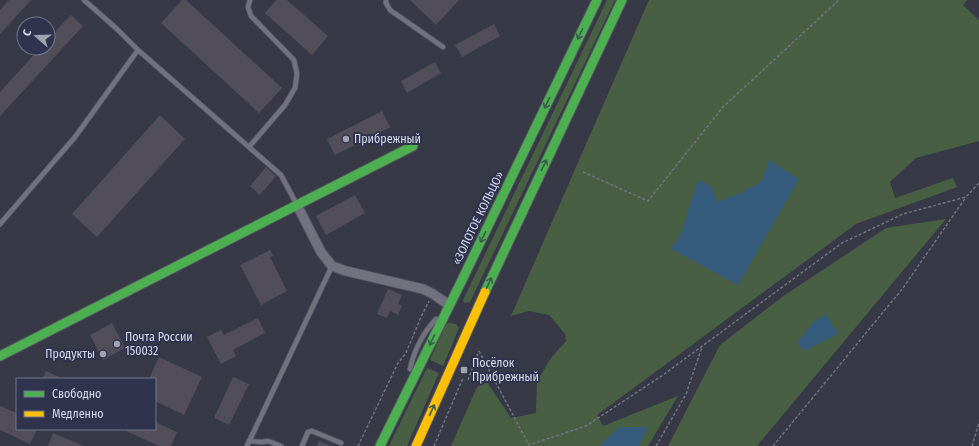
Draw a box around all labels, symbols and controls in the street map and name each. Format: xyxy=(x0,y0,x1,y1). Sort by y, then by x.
north arrow xyxy=(16,16,56,56)
text: С xyxy=(20,28,34,38)
one-way arrow xyxy=(576,28,584,40)
one-way arrow xyxy=(543,97,550,109)
place label: Прибрежный xyxy=(354,132,421,146)
marker: Прибрежный xyxy=(341,134,351,144)
one-way arrow xyxy=(541,159,548,171)
street label: «ЗОЛОТОЕ КОЛЬЦО» xyxy=(449,169,507,267)
one-way arrow xyxy=(479,230,486,242)
one-way arrow xyxy=(486,277,493,289)
place label: Почта России 150032 xyxy=(125,330,193,358)
one-way arrow xyxy=(428,334,435,346)
marker: Почта России 150032 xyxy=(112,339,122,349)
place label: Продукты xyxy=(45,347,95,361)
marker: Продукты xyxy=(98,349,108,359)
place label: Посёлок Прибрежный xyxy=(472,356,539,384)
marker: Посёлок Прибрежный xyxy=(459,365,469,375)
legend xyxy=(16,378,156,430)
text: Свободно xyxy=(52,387,101,401)
one-way arrow xyxy=(429,405,436,417)
text: Медленно xyxy=(52,407,104,421)

